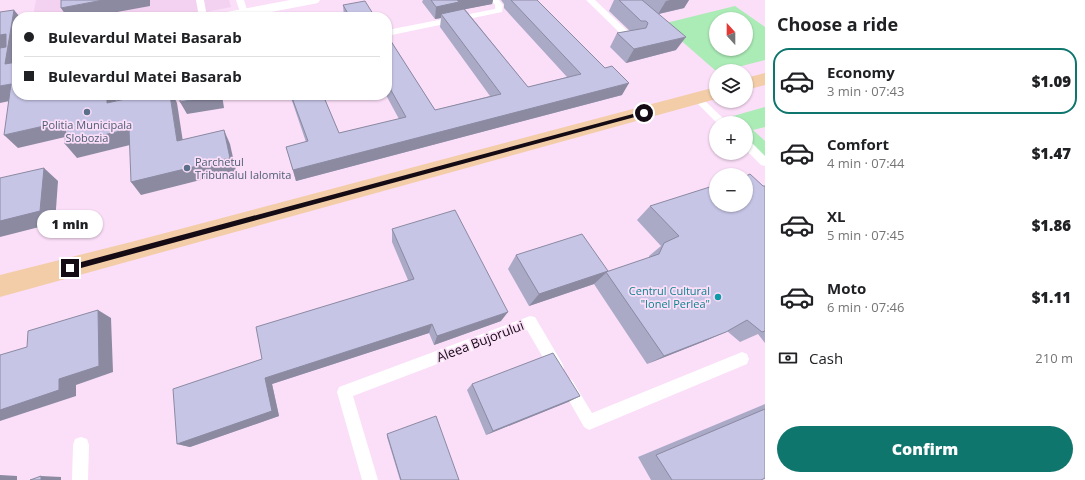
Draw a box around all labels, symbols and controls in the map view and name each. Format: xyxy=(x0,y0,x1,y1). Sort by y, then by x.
north arrow xyxy=(709,12,753,56)
map controls xyxy=(709,12,753,212)
text: Choose a ride xyxy=(777,12,898,36)
text: Bulevardul Matei Basarab xyxy=(48,27,242,47)
text: Economy xyxy=(827,62,895,82)
icon: car xyxy=(779,63,815,99)
button: layers xyxy=(709,64,753,108)
text: Bulevardul Matei Basarab xyxy=(48,66,242,86)
text: $1.09 xyxy=(1032,71,1071,91)
text: 3 min · 07:43 xyxy=(827,82,904,100)
route start xyxy=(635,104,653,122)
marker: Politia Municipala Slobozia xyxy=(82,107,92,117)
button: + xyxy=(709,116,753,160)
place label: Politia Municipala Slobozia xyxy=(42,117,132,145)
text: Comfort xyxy=(827,134,889,154)
icon: car xyxy=(779,135,815,171)
text: $1.47 xyxy=(1032,143,1071,163)
place label: Parchetul Tribunalul Ialomita xyxy=(195,154,291,182)
text: 4 min · 07:44 xyxy=(827,154,904,172)
marker: Parchetul Tribunalul Ialomita xyxy=(182,163,192,173)
button: − xyxy=(709,168,753,212)
text: XL xyxy=(827,206,845,226)
icon: car xyxy=(779,207,815,243)
callout: 1 min xyxy=(37,210,103,238)
text: 1 min xyxy=(52,215,88,233)
text: $1.86 xyxy=(1032,215,1071,235)
text: 5 min · 07:45 xyxy=(827,226,904,244)
route end xyxy=(61,259,79,277)
text: Moto xyxy=(827,278,866,298)
icon: car xyxy=(779,279,815,315)
place label: Centrul Cultural "Ionel Perlea" xyxy=(629,283,710,311)
text: $1.11 xyxy=(1032,287,1071,307)
marker: Centrul Cultural "Ionel Perlea" xyxy=(713,292,723,302)
text: 6 min · 07:46 xyxy=(827,298,904,316)
street label: Aleea Bujorului xyxy=(434,316,526,366)
icon: cash xyxy=(777,347,799,369)
text: Cash xyxy=(809,348,843,368)
text: 210 m xyxy=(1035,349,1073,367)
button: Confirm xyxy=(777,426,1073,472)

